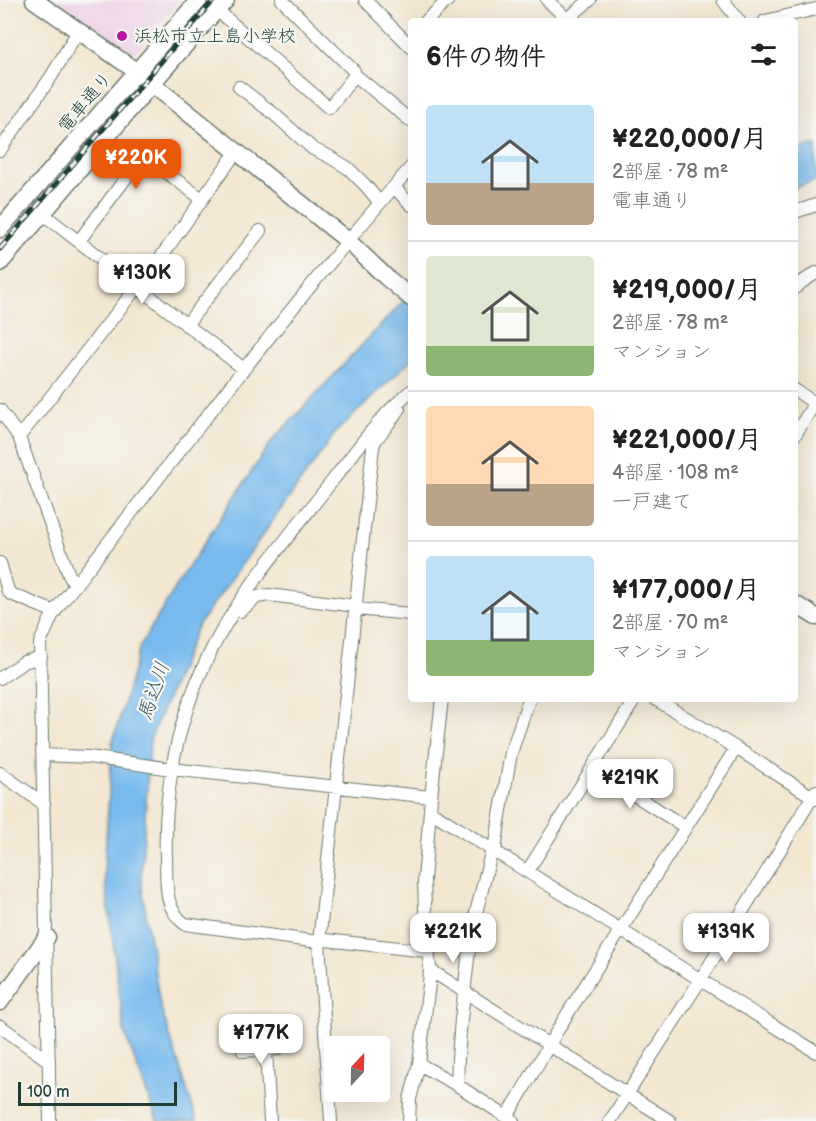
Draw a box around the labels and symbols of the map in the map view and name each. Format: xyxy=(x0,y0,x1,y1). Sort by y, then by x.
place label: 浜松市立上島小学校 xyxy=(134,26,296,47)
marker: 浜松市立上島小学校 xyxy=(115,29,129,43)
street label: 電車通り xyxy=(54,68,117,137)
pin: ¥220K xyxy=(94,139,178,190)
pin: ¥130K xyxy=(100,254,184,305)
water label: 馬込川 xyxy=(133,659,175,724)
pin: ¥219K xyxy=(588,759,672,810)
pin: ¥221K xyxy=(411,913,495,964)
pin: ¥139K xyxy=(684,913,768,964)
pin: ¥177K xyxy=(219,1014,303,1065)
north arrow xyxy=(324,1036,390,1102)
scale bar xyxy=(18,1079,177,1106)

